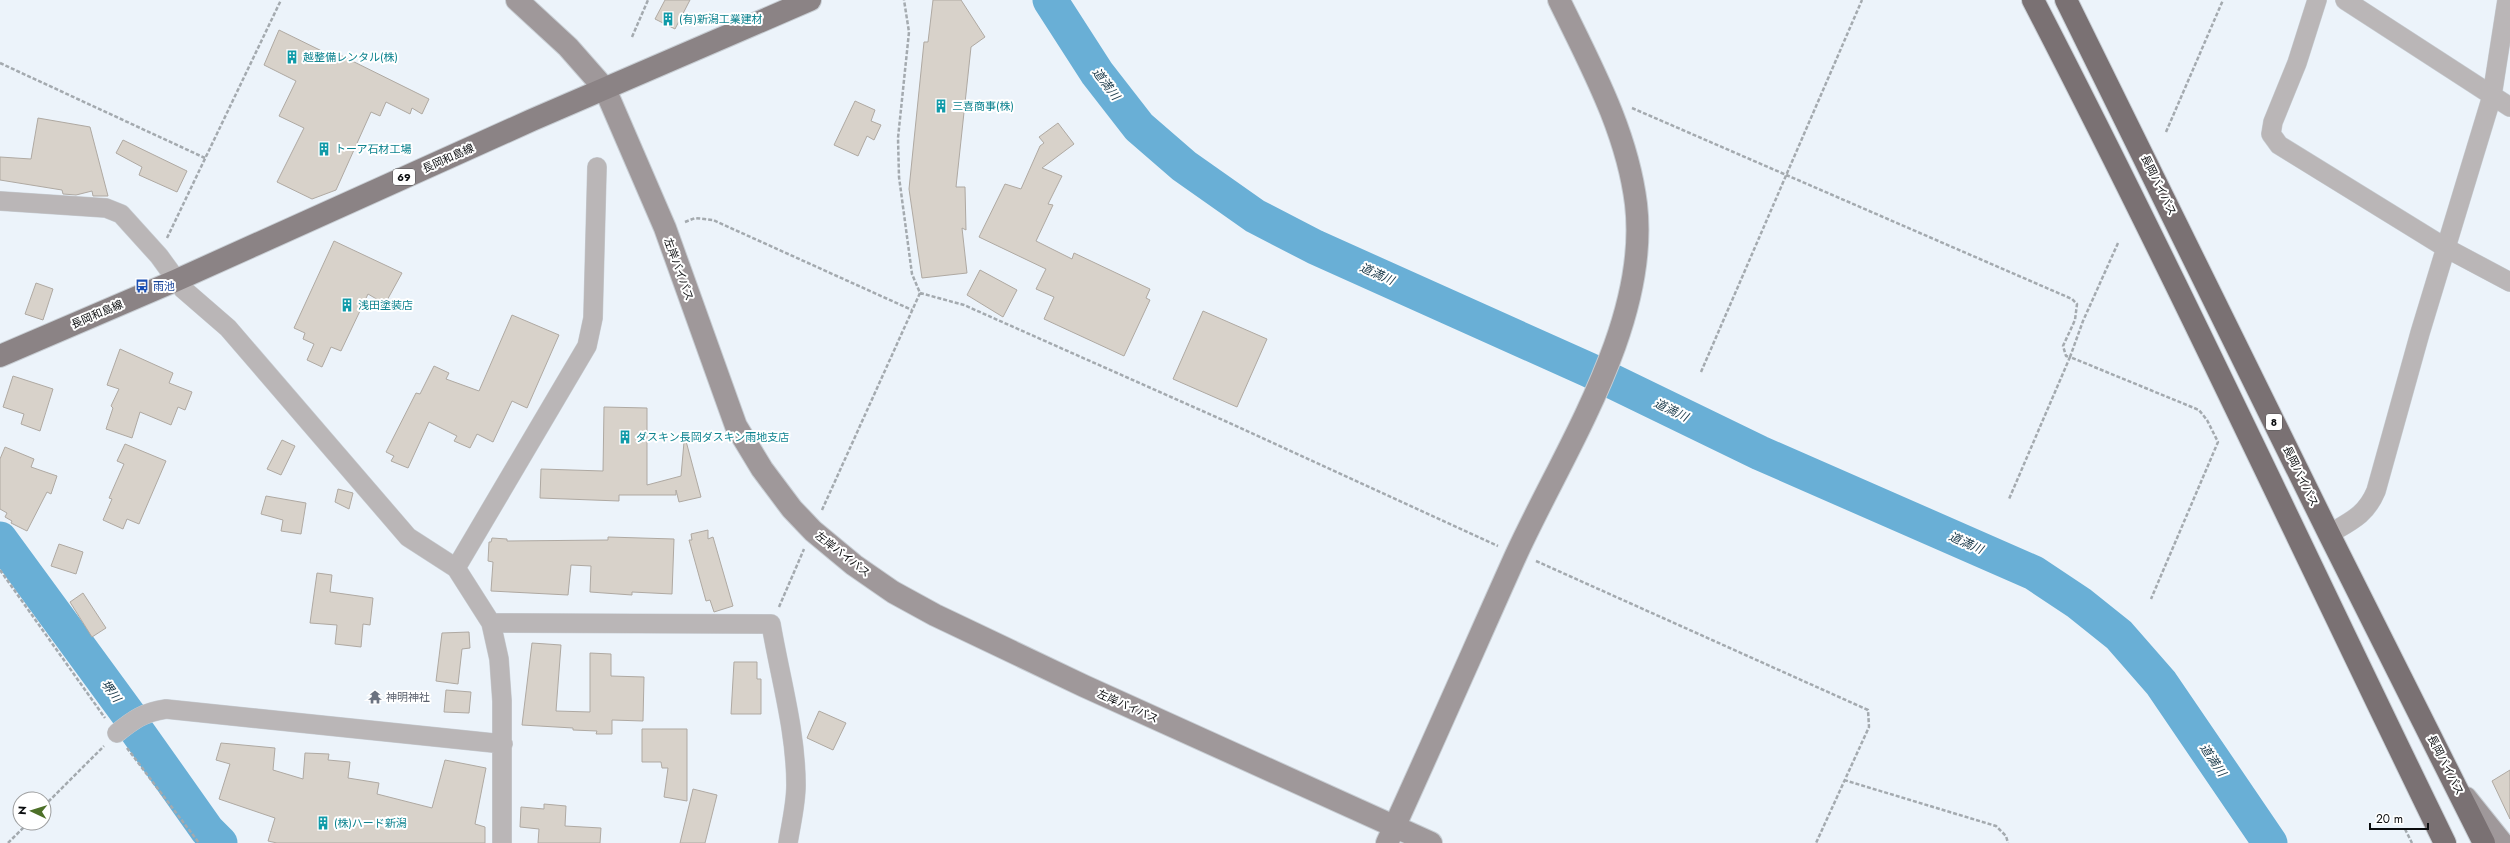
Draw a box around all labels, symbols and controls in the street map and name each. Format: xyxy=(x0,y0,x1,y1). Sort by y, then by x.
building icon: (有)新潟工業建材 xyxy=(660,11,676,27)
place label: (有)新潟工業建材 xyxy=(679,11,763,27)
building icon: 越整備レンタル(株) xyxy=(284,49,300,65)
place label: 越整備レンタル(株) xyxy=(303,49,398,65)
water label: 道満川 xyxy=(1088,64,1125,105)
building icon: 三喜商事(株) xyxy=(933,98,949,114)
place label: 三喜商事(株) xyxy=(952,98,1014,114)
street label: 長岡和島線 xyxy=(420,140,476,176)
building icon: トーア石材工場 xyxy=(316,141,332,157)
place label: トーア石材工場 xyxy=(335,141,412,157)
street label: 長岡バイパス xyxy=(2137,152,2181,218)
road number: 69 xyxy=(393,169,415,185)
street label: 左岸バイパス xyxy=(660,235,698,303)
water label: 道満川 xyxy=(1357,258,1399,290)
bus stop icon: 雨池 xyxy=(134,278,150,294)
place label: 雨池 xyxy=(153,278,175,294)
street label: 長岡和島線 xyxy=(69,296,125,332)
building icon: 浅田塗装店 xyxy=(339,297,355,313)
place label: 浅田塗装店 xyxy=(358,297,413,313)
water label: 道満川 xyxy=(1651,394,1693,427)
road number: 8 xyxy=(2266,414,2282,430)
building icon: ダスキン長岡ダスキン雨地支店 xyxy=(617,429,633,445)
place label: ダスキン長岡ダスキン雨地支店 xyxy=(636,429,789,445)
street label: 長岡バイパス xyxy=(2279,443,2323,509)
street label: 左岸バイパス xyxy=(812,527,874,581)
water label: 道満川 xyxy=(1946,527,1988,559)
water label: 堺川 xyxy=(97,676,127,708)
street label: 左岸バイパス xyxy=(1095,685,1161,727)
temple icon: 神明神社 xyxy=(367,689,383,705)
place label: 神明神社 xyxy=(386,689,430,705)
street label: 長岡バイパス xyxy=(2424,732,2468,798)
water label: 道満川 xyxy=(2195,740,2232,782)
north arrow xyxy=(12,791,52,831)
text: N xyxy=(14,805,30,815)
scale bar xyxy=(2370,805,2428,831)
text: 20 m xyxy=(2376,810,2403,828)
building icon: (株)ハード新潟 xyxy=(315,815,331,831)
place label: (株)ハード新潟 xyxy=(334,815,407,831)

